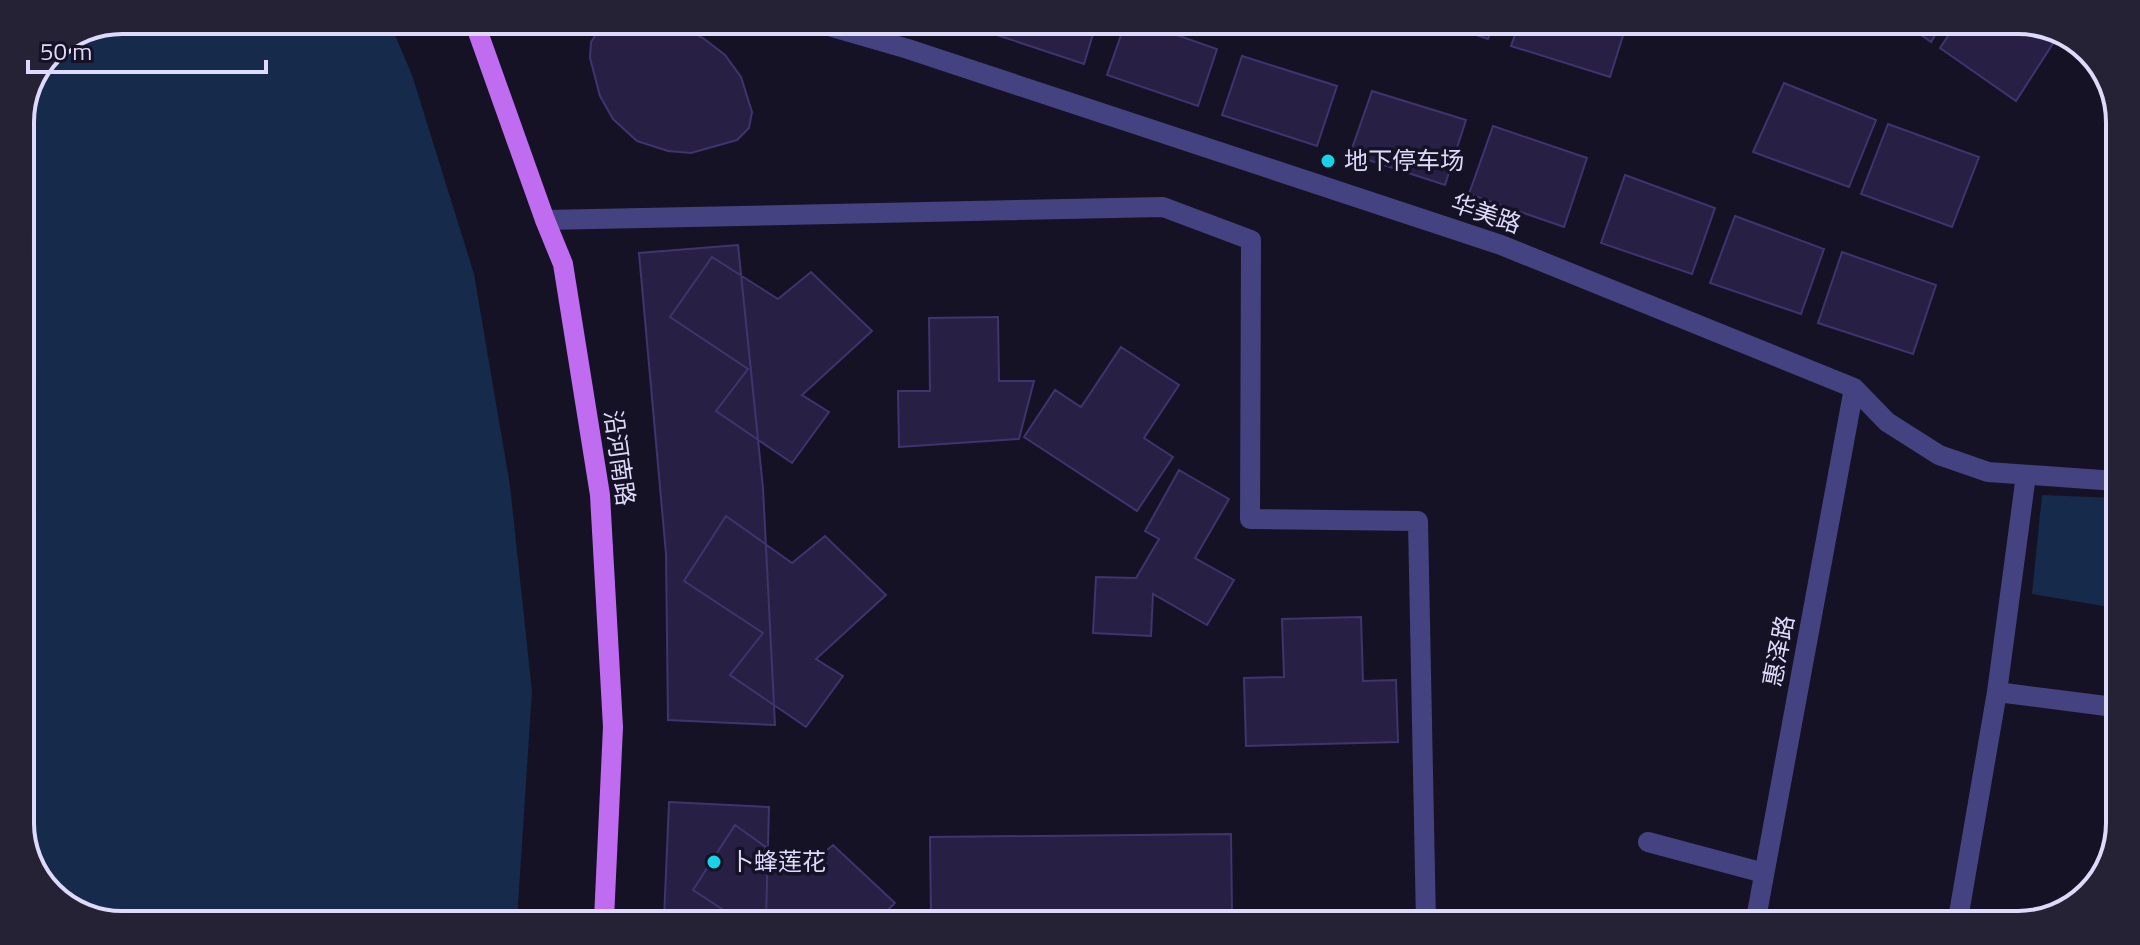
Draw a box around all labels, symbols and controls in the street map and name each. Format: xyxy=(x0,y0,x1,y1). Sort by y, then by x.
scale bar xyxy=(28,24,266,74)
text: 50 m xyxy=(40,33,92,69)
place label: 地下停车场 xyxy=(1344,142,1464,178)
marker: 地下停车场 xyxy=(1319,152,1337,170)
street label: 华美路 xyxy=(1446,184,1526,242)
street label: 沿河南路 xyxy=(595,408,644,508)
street label: 惠泽路 xyxy=(1753,612,1803,690)
place label: 卜蜂莲花 xyxy=(730,843,826,879)
marker: 卜蜂莲花 xyxy=(705,853,723,871)

